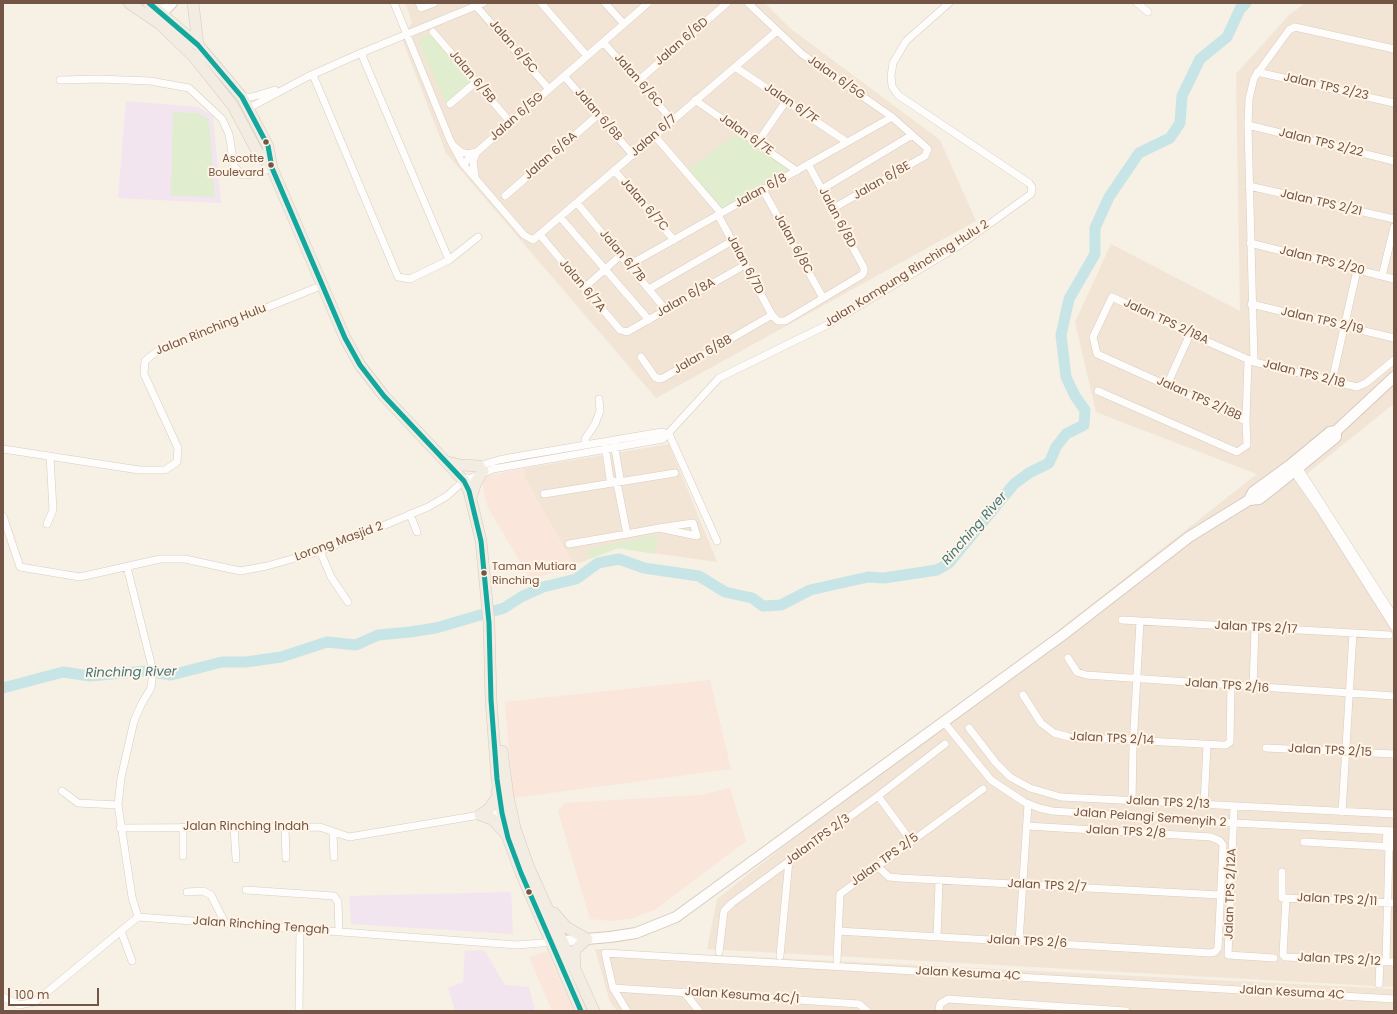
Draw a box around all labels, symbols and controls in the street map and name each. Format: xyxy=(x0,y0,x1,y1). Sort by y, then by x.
street label: Jalan 6/6D xyxy=(652,15,712,69)
street label: Jalan 6/5C xyxy=(486,17,540,77)
street label: Jalan 6/5B xyxy=(446,48,498,106)
street label: Jalan 6/6C xyxy=(611,51,665,111)
street label: Jalan 6/5G xyxy=(805,53,867,103)
street label: Jalan TPS 2/23 xyxy=(1282,70,1370,104)
street label: Jalan 6/7F xyxy=(761,81,821,127)
street label: Jalan 6/6B xyxy=(571,86,625,144)
street label: Jalan 6/5G xyxy=(487,90,547,144)
street label: Jalan 6/7E xyxy=(716,111,776,159)
street label: Jalan 6/7 xyxy=(628,112,680,160)
street label: Jalan TPS 2/22 xyxy=(1277,126,1365,160)
street label: Jalan 6/6A xyxy=(522,129,580,183)
unlabelled marker xyxy=(261,137,271,147)
place label: Ascotte Boulevard xyxy=(209,152,264,178)
street label: Jalan 6/8E xyxy=(851,159,913,203)
marker: Ascotte Boulevard xyxy=(266,160,276,170)
street label: Jalan 6/8 xyxy=(732,171,790,211)
street label: Jalan 6/7C xyxy=(617,176,671,234)
street label: Jalan 6/8D xyxy=(815,186,859,250)
street label: Jalan TPS 2/21 xyxy=(1279,187,1363,219)
street label: Jalan 6/8C xyxy=(771,211,815,277)
street label: Jalan Kampung Rinching Hulu 2 xyxy=(822,217,992,331)
street label: Jalan 6/7B xyxy=(596,227,648,285)
street label: Jalan 6/7D xyxy=(723,233,767,297)
street label: Jalan TPS 2/20 xyxy=(1278,243,1366,279)
street label: Jalan 6/7A xyxy=(556,257,608,315)
street label: Jalan 6/8A xyxy=(654,275,718,321)
street label: Jalan TPS 2/18A xyxy=(1121,296,1211,348)
street label: Jalan Rinching Hulu xyxy=(154,301,268,359)
street label: Jalan TPS 2/19 xyxy=(1279,305,1365,337)
street label: Jalan 6/8B xyxy=(671,333,735,377)
street label: Jalan TPS 2/18 xyxy=(1261,357,1347,391)
street label: Jalan TPS 2/18B xyxy=(1154,374,1244,424)
water label: Rinching River xyxy=(939,489,1011,569)
street label: Lorong Masjid 2 xyxy=(293,519,385,565)
place label: Taman Mutiara Rinching xyxy=(492,560,576,586)
marker: Taman Mutiara Rinching xyxy=(479,568,489,578)
street label: Jalan TPS 2/17 xyxy=(1214,619,1298,637)
water label: Rinching River xyxy=(85,664,177,682)
street label: Jalan TPS 2/16 xyxy=(1185,676,1269,696)
street label: Jalan TPS 2/14 xyxy=(1070,730,1154,748)
street label: Jalan TPS 2/15 xyxy=(1288,742,1372,760)
street label: Jalan TPS 2/13 xyxy=(1126,794,1210,812)
street label: Jalan Pelangi Semenyih 2 xyxy=(1073,805,1227,831)
street label: JalanTPS 2/3 xyxy=(783,812,853,868)
street label: Jalan Rinching Indah xyxy=(183,820,309,834)
street label: Jalan TPS 2/8 xyxy=(1086,823,1166,841)
street label: Jalan TPS 2/5 xyxy=(848,831,922,889)
street label: Jalan TPS 2/12A xyxy=(1222,848,1240,940)
street label: Jalan TPS 2/7 xyxy=(1007,877,1087,895)
unlabelled marker xyxy=(524,887,534,897)
street label: Jalan TPS 2/11 xyxy=(1296,891,1378,909)
street label: Jalan Rinching Tengah xyxy=(192,914,330,938)
street label: Jalan TPS 2/6 xyxy=(987,933,1067,951)
street label: Jalan TPS 2/12 xyxy=(1297,951,1381,969)
street label: Jalan Kesuma 4C xyxy=(915,964,1021,984)
scale bar xyxy=(10,980,101,1006)
street label: Jalan Kesuma 4C xyxy=(1239,983,1345,1003)
street label: Jalan Kesuma 4C/1 xyxy=(684,985,800,1007)
text: 100 m xyxy=(15,986,49,1003)

